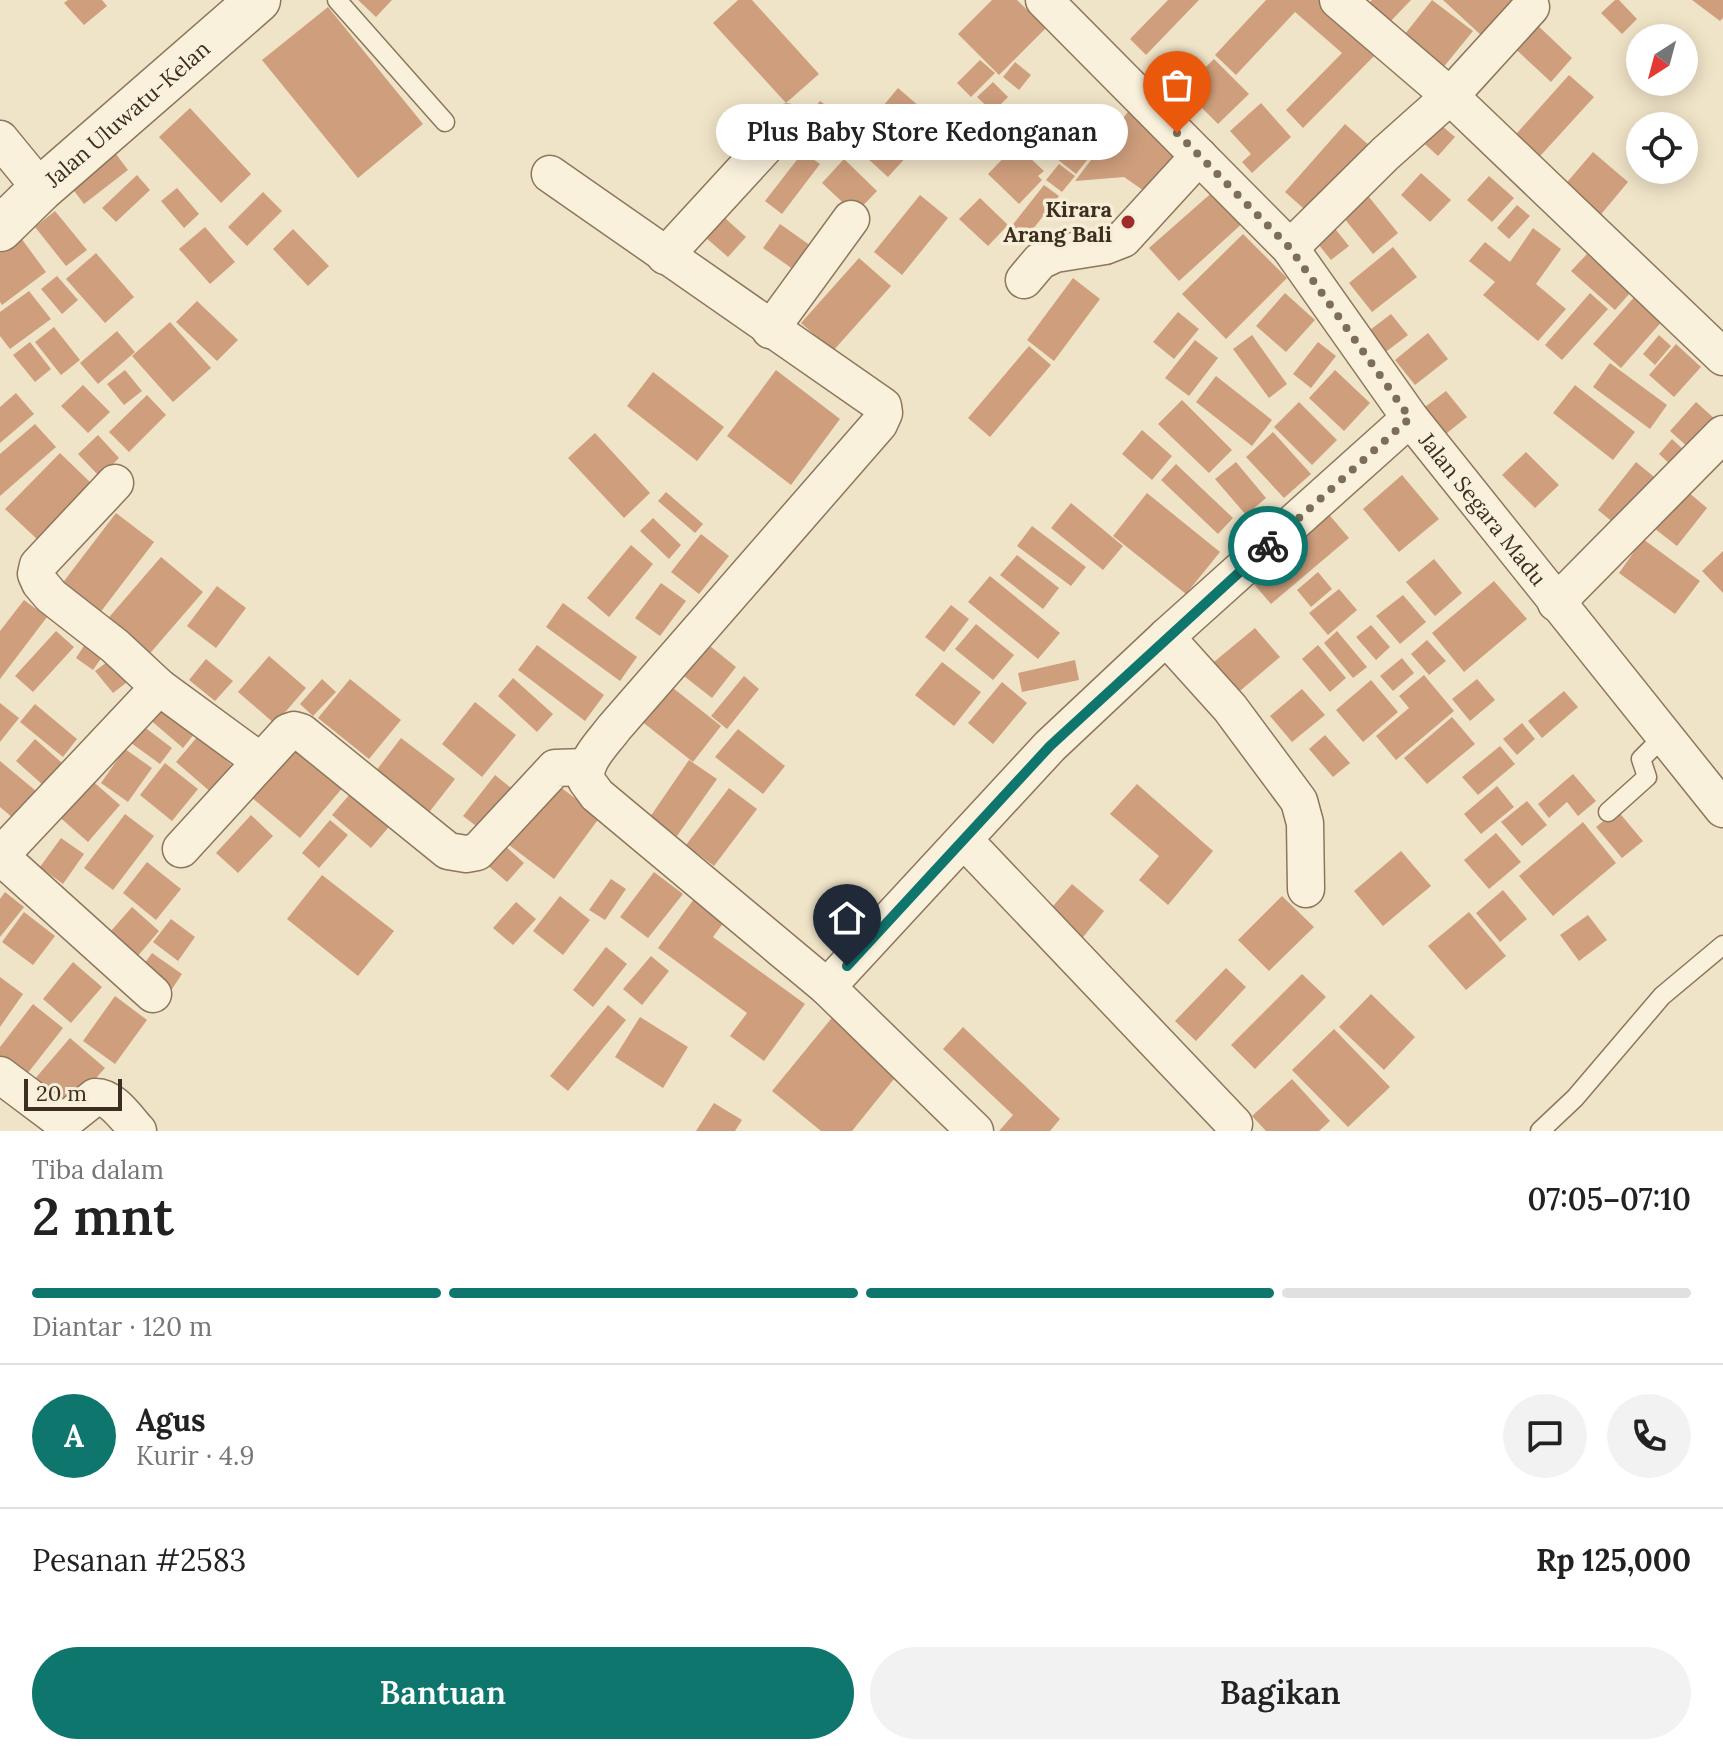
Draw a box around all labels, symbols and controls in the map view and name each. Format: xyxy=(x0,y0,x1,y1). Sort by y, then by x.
north arrow xyxy=(1626,24,1698,96)
map controls xyxy=(1626,24,1698,184)
street label: Jalan Uluwatu-Kelan xyxy=(39,34,216,194)
pin xyxy=(1143,51,1211,133)
icon: bag xyxy=(1155,63,1199,107)
callout: Plus Baby Store Kedonganan xyxy=(717,105,1129,161)
button: locate xyxy=(1626,112,1698,184)
text: Plus Baby Store Kedonganan xyxy=(747,115,1097,148)
place label: Kirara Arang Bali xyxy=(1003,195,1112,248)
marker: Kirara Arang Bali xyxy=(1119,213,1137,231)
street label: Jalan Segara Madu xyxy=(1413,426,1553,591)
courier xyxy=(1228,506,1308,586)
icon: bike xyxy=(1246,524,1290,568)
pin xyxy=(813,884,881,966)
icon: home xyxy=(825,896,869,940)
scale bar xyxy=(24,1075,122,1111)
text: 20 m xyxy=(36,1079,87,1107)
text: Tiba dalam xyxy=(32,1153,164,1186)
text: 07:05–07:10 xyxy=(1528,1180,1691,1218)
text: 2 mnt xyxy=(32,1183,174,1249)
text: Diantar · 120 m xyxy=(32,1310,212,1343)
button: chat xyxy=(1503,1394,1587,1478)
button: phone xyxy=(1607,1394,1691,1478)
text: Agus xyxy=(136,1401,206,1439)
text: A xyxy=(64,1417,84,1455)
text: Kurir · 4.9 xyxy=(136,1439,255,1472)
text: Pesanan #2583 xyxy=(32,1541,246,1579)
text: Rp 125,000 xyxy=(1536,1541,1691,1579)
button: Bantuan xyxy=(32,1647,854,1739)
button: Bagikan xyxy=(870,1647,1691,1739)

